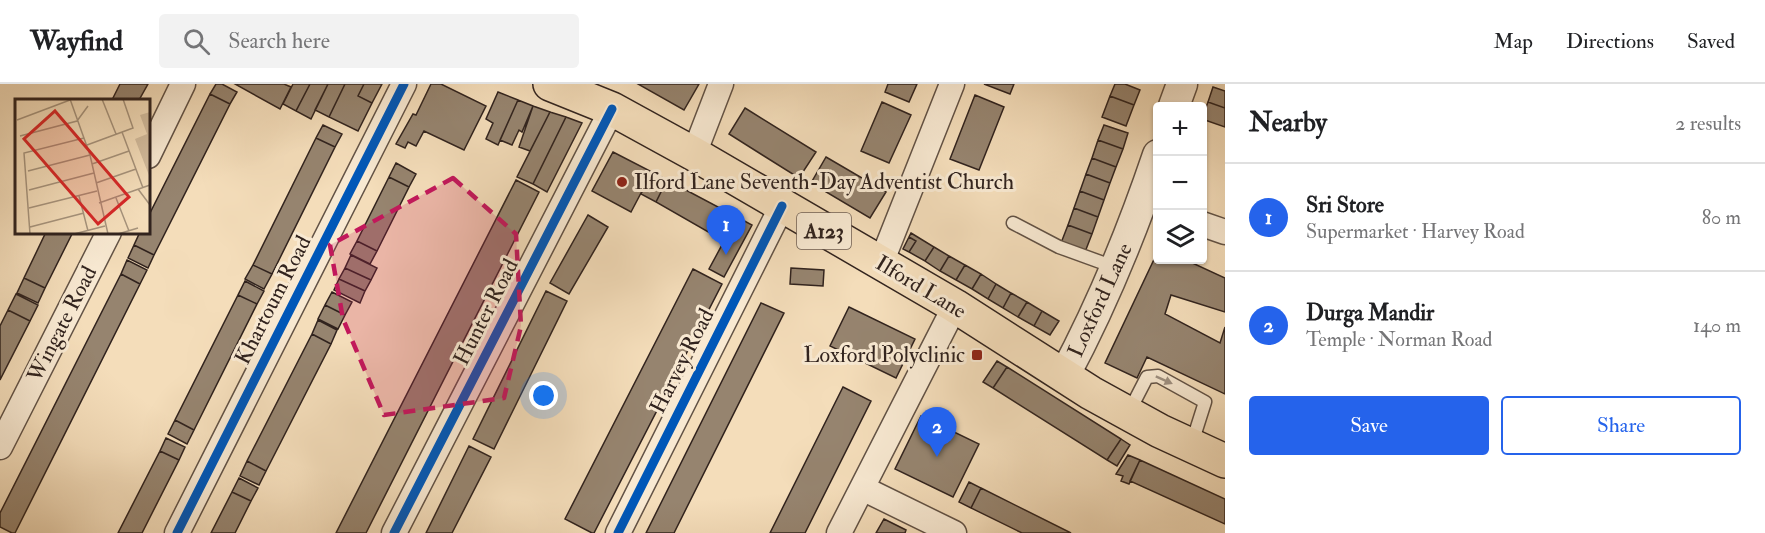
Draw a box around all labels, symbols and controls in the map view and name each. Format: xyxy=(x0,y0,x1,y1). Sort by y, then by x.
search box xyxy=(159,14,579,68)
text: Wayfind xyxy=(30,24,123,59)
icon: search xyxy=(180,25,213,58)
text: Search here xyxy=(228,27,330,55)
text: Map xyxy=(1493,28,1533,55)
text: Directions xyxy=(1566,28,1654,55)
text: Saved xyxy=(1687,28,1735,55)
inset map xyxy=(15,99,150,234)
map controls xyxy=(1153,102,1207,264)
button: + xyxy=(1153,102,1207,156)
text: Nearby xyxy=(1249,107,1327,139)
text: 2 results xyxy=(1675,111,1741,136)
button: − xyxy=(1153,156,1207,210)
place label: Ilford Lane Seventh-Day Adventist Church xyxy=(634,168,1015,196)
marker: Ilford Lane Seventh-Day Adventist Church xyxy=(615,175,629,189)
text: Sri Store xyxy=(1306,191,1384,219)
text: 1 xyxy=(1265,205,1272,230)
text: 80 m xyxy=(1702,205,1741,230)
pin: 1 xyxy=(706,206,746,255)
button: layers xyxy=(1153,210,1207,264)
road number: A123 xyxy=(797,213,851,249)
text: Supermarket · Harvey Road xyxy=(1306,219,1525,244)
street label: Khartoum Road xyxy=(229,231,318,369)
street label: Loxford Lane xyxy=(1061,238,1139,362)
street label: Ilford Lane xyxy=(870,249,972,325)
street label: Hunter Road xyxy=(447,254,525,370)
street label: Wingate Road xyxy=(20,261,103,388)
text: Durga Mandir xyxy=(1306,299,1434,327)
street label: Harvey Road xyxy=(644,304,720,418)
text: 2 xyxy=(1263,313,1274,338)
text: 140 m xyxy=(1693,313,1741,338)
text: Temple · Norman Road xyxy=(1306,327,1492,352)
place label: Loxford Polyclinic xyxy=(804,341,965,369)
marker: Loxford Polyclinic xyxy=(970,348,984,362)
one-way arrow xyxy=(1155,375,1173,385)
your location xyxy=(529,381,558,410)
button: Save xyxy=(1249,396,1489,455)
button: Share xyxy=(1501,396,1741,455)
pin: 2 xyxy=(918,408,956,457)

